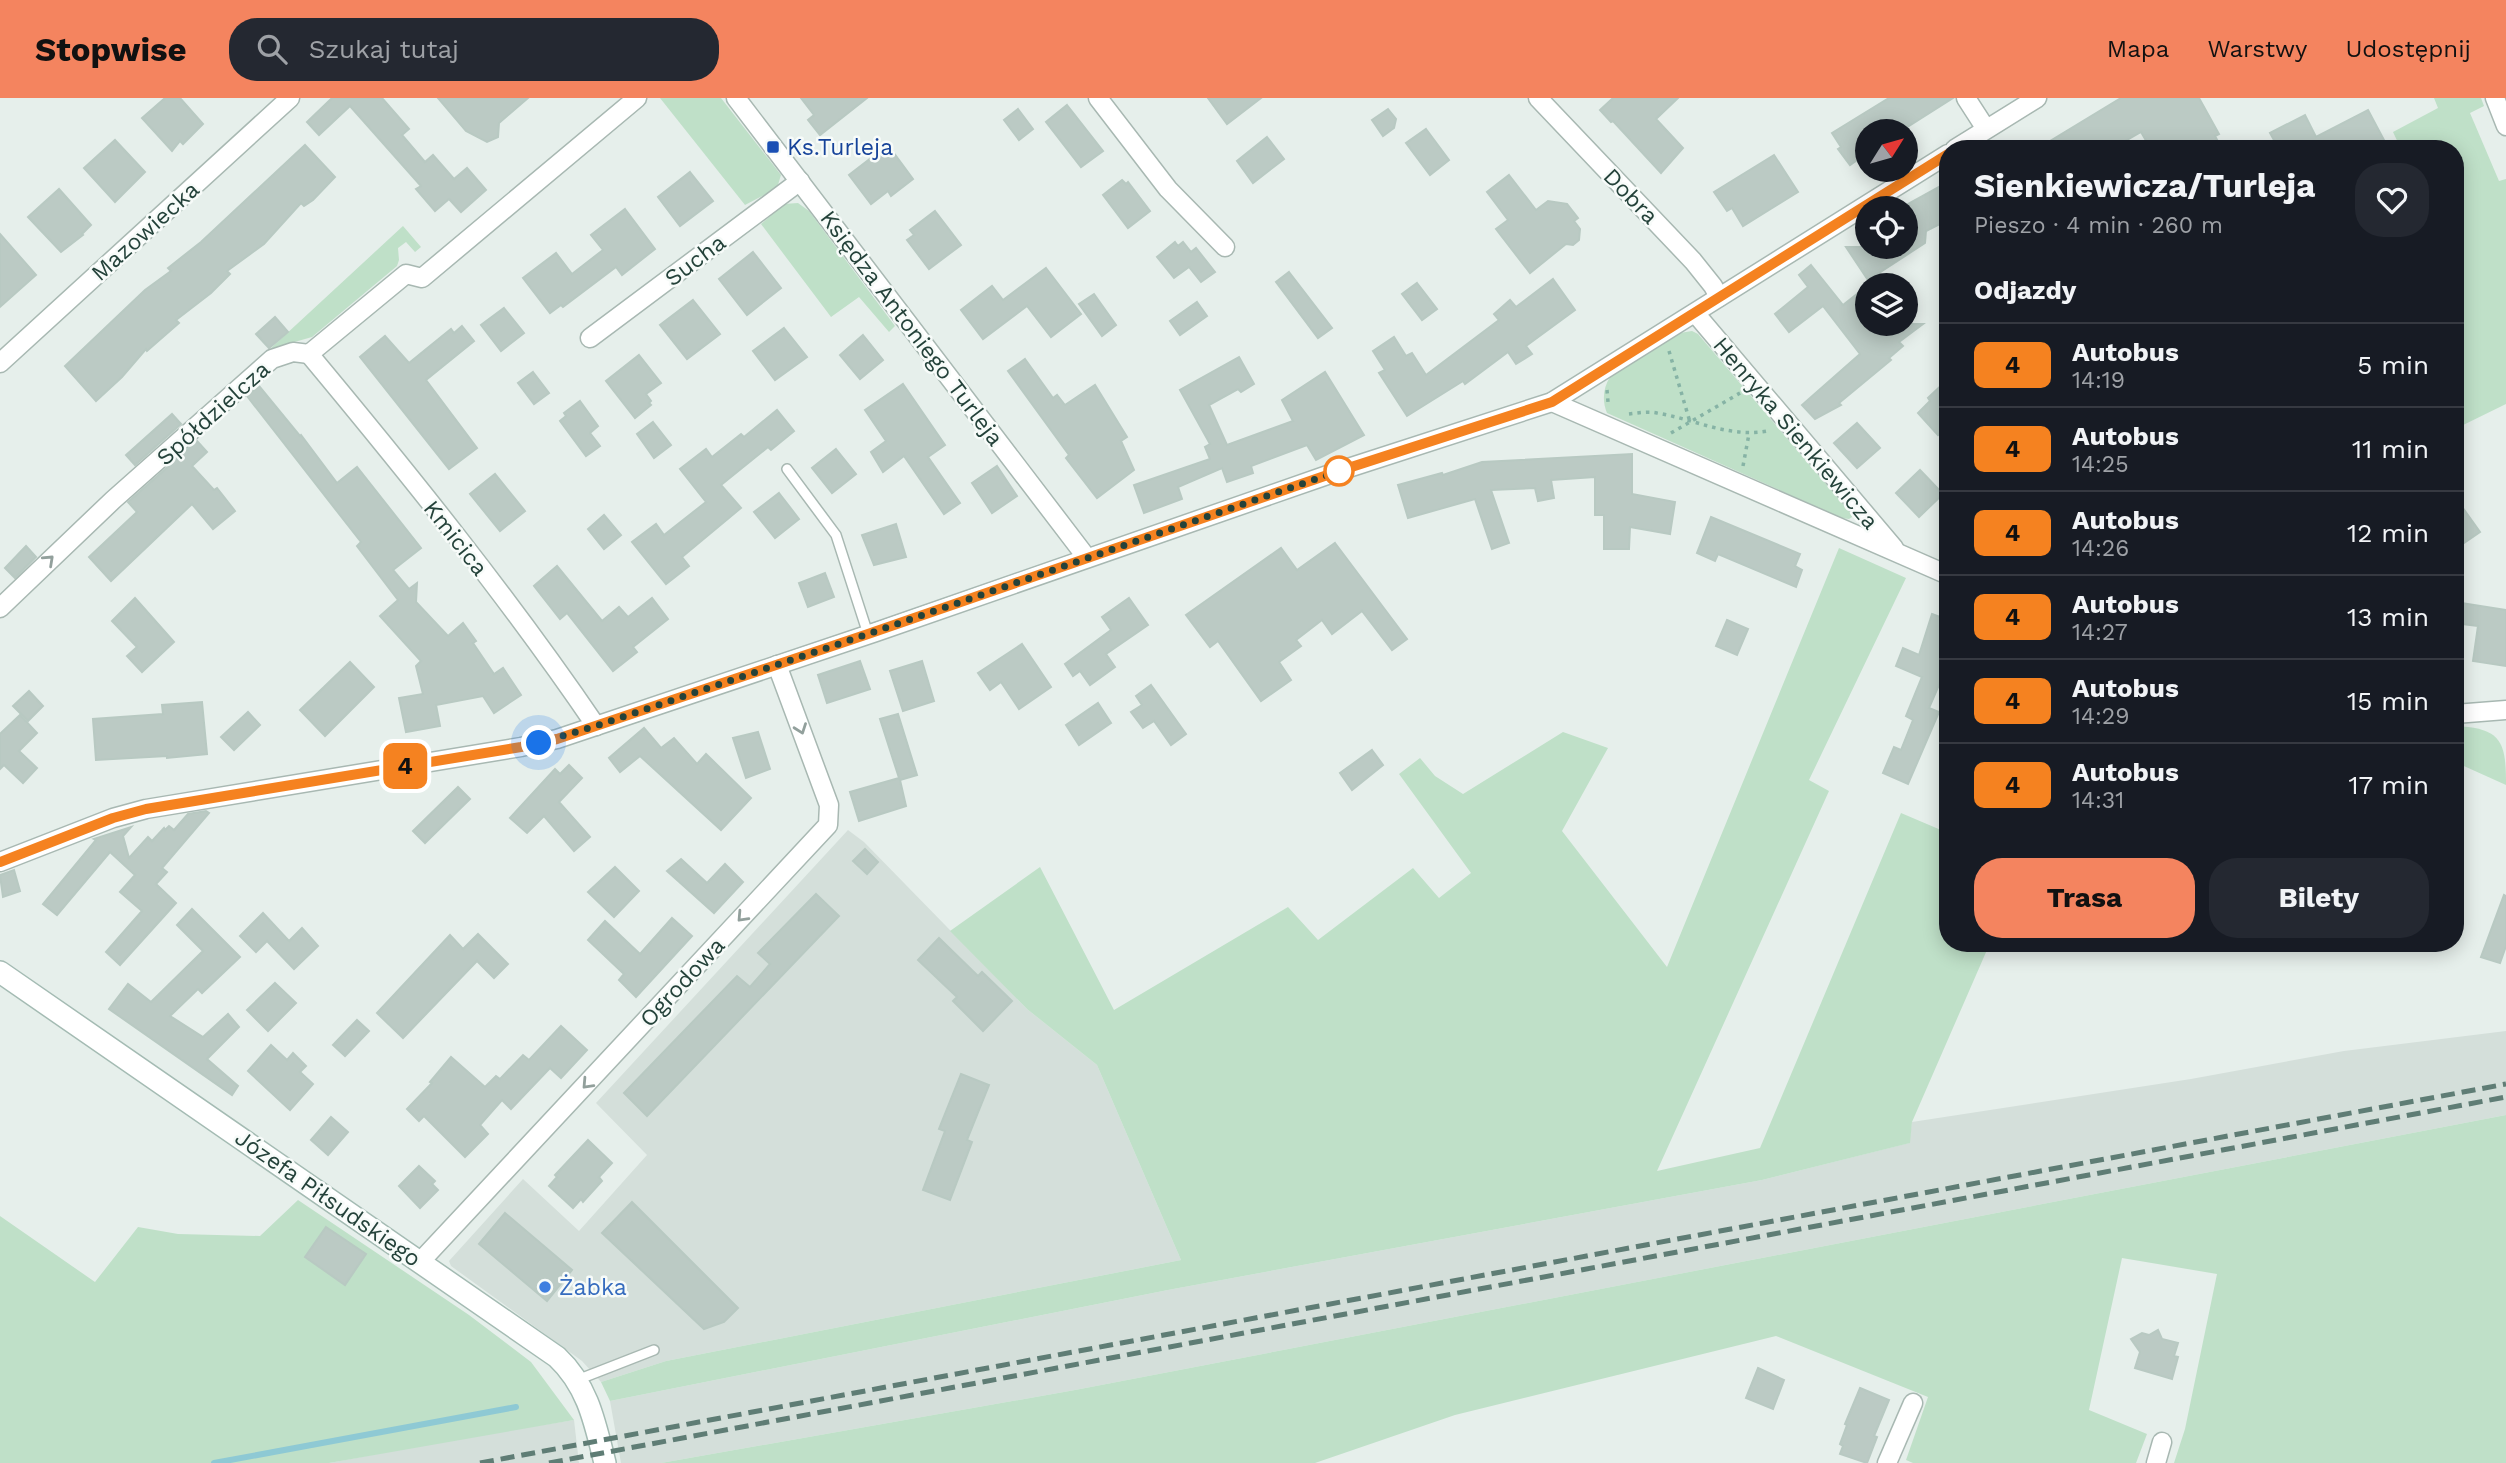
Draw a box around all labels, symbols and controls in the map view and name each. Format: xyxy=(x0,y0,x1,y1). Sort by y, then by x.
search box xyxy=(229,18,719,81)
text: Stopwise xyxy=(35,30,187,69)
icon: search xyxy=(253,30,291,68)
text: Szukaj tutaj xyxy=(309,34,459,64)
text: Mapa xyxy=(2107,35,2169,63)
text: Warstwy xyxy=(2207,35,2308,63)
text: Udostępnij xyxy=(2346,35,2471,63)
north arrow xyxy=(1855,119,1918,182)
map controls xyxy=(1855,119,1918,336)
place label: Ks.Turleja xyxy=(787,134,893,161)
marker: Ks.Turleja xyxy=(765,139,781,155)
street label: Dobra xyxy=(1598,163,1664,230)
button: heart xyxy=(2355,163,2429,237)
text: Sienkiewicza/Turleja xyxy=(1974,166,2315,205)
street label: Mazowiecka xyxy=(86,176,205,287)
button: locate xyxy=(1855,196,1918,259)
street label: Księdza Antoniego Turleja xyxy=(814,205,1009,451)
text: Pieszo · 4 min · 260 m xyxy=(1974,212,2223,239)
street label: Sucha xyxy=(660,229,731,292)
button: layers xyxy=(1855,273,1918,336)
text: Odjazdy xyxy=(1974,275,2076,305)
street label: Henryka Sienkiewicza xyxy=(1707,332,1884,535)
text: Autobus xyxy=(2072,337,2179,367)
text: 5 min xyxy=(2357,350,2429,380)
text: 4 xyxy=(2005,351,2020,379)
street label: Spółdzielcza xyxy=(151,356,275,471)
text: 14:19 xyxy=(2072,367,2125,394)
text: Autobus xyxy=(2072,421,2179,451)
text: 11 min xyxy=(2352,434,2429,464)
text: 4 xyxy=(2005,435,2020,463)
text: 14:25 xyxy=(2072,451,2129,478)
unlabelled marker xyxy=(1324,456,1354,486)
street label: Kmicica xyxy=(418,495,493,581)
text: Autobus xyxy=(2072,505,2179,535)
text: 12 min xyxy=(2347,518,2429,548)
text: 4 xyxy=(2005,519,2020,547)
text: 14:26 xyxy=(2072,535,2129,562)
one-way arrow xyxy=(41,556,54,569)
text: Autobus xyxy=(2072,589,2179,619)
text: 13 min xyxy=(2347,602,2429,632)
text: 4 xyxy=(2005,603,2020,631)
text: 14:27 xyxy=(2072,619,2128,646)
text: Autobus xyxy=(2072,673,2179,703)
text: 15 min xyxy=(2347,686,2429,716)
text: 4 xyxy=(2005,687,2020,715)
text: 14:29 xyxy=(2072,703,2129,730)
one-way arrow xyxy=(793,722,807,734)
your location xyxy=(521,725,556,760)
line badge: 4 xyxy=(382,743,428,789)
text: 4 xyxy=(397,752,413,780)
text: Autobus xyxy=(2072,757,2179,787)
text: 17 min xyxy=(2348,770,2429,800)
text: 4 xyxy=(2005,771,2020,799)
text: 14:31 xyxy=(2072,787,2124,814)
button: Trasa xyxy=(1974,858,2195,938)
button: Bilety xyxy=(2209,858,2429,938)
one-way arrow xyxy=(738,909,750,922)
street label: Ogrodowa xyxy=(634,932,730,1033)
one-way arrow xyxy=(582,1076,595,1089)
street label: Józefa Piłsudskiego xyxy=(230,1124,426,1273)
place label: Żabka xyxy=(559,1274,627,1301)
marker: Żabka xyxy=(537,1279,553,1295)

